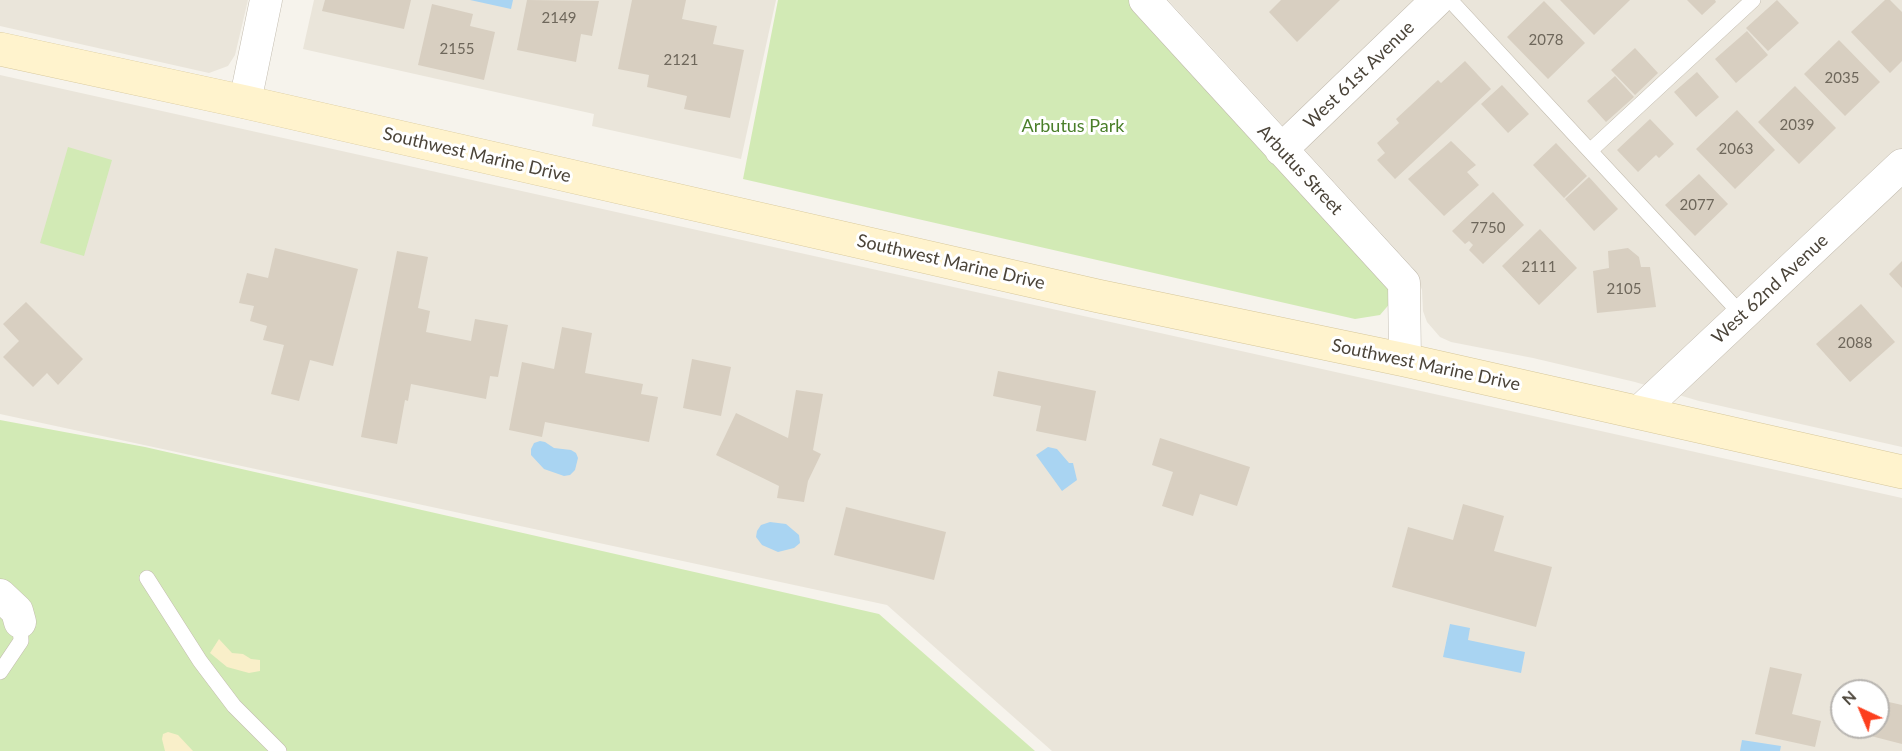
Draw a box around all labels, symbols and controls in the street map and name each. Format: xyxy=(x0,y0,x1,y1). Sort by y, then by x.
house number: 2149 xyxy=(542,9,576,27)
street label: West 61st Avenue xyxy=(1299,17,1419,133)
house number: 2078 xyxy=(1529,31,1563,49)
house number: 2155 xyxy=(440,40,474,58)
house number: 2121 xyxy=(664,51,698,69)
house number: 2035 xyxy=(1825,69,1859,87)
park label: Arbutus Park xyxy=(1022,115,1124,137)
house number: 2039 xyxy=(1780,116,1814,134)
street label: Arbutus Street xyxy=(1253,121,1347,219)
street label: Southwest Marine Drive xyxy=(381,123,573,187)
house number: 2063 xyxy=(1719,140,1753,158)
house number: 2077 xyxy=(1680,196,1714,214)
house number: 7750 xyxy=(1471,219,1505,237)
street label: Southwest Marine Drive xyxy=(855,230,1047,294)
street label: West 62nd Avenue xyxy=(1707,230,1833,348)
house number: 2111 xyxy=(1522,258,1556,276)
house number: 2105 xyxy=(1607,280,1641,298)
street label: Southwest Marine Drive xyxy=(1330,334,1522,396)
house number: 2088 xyxy=(1838,334,1872,352)
north arrow xyxy=(1830,679,1890,739)
text: N xyxy=(1837,686,1860,708)

